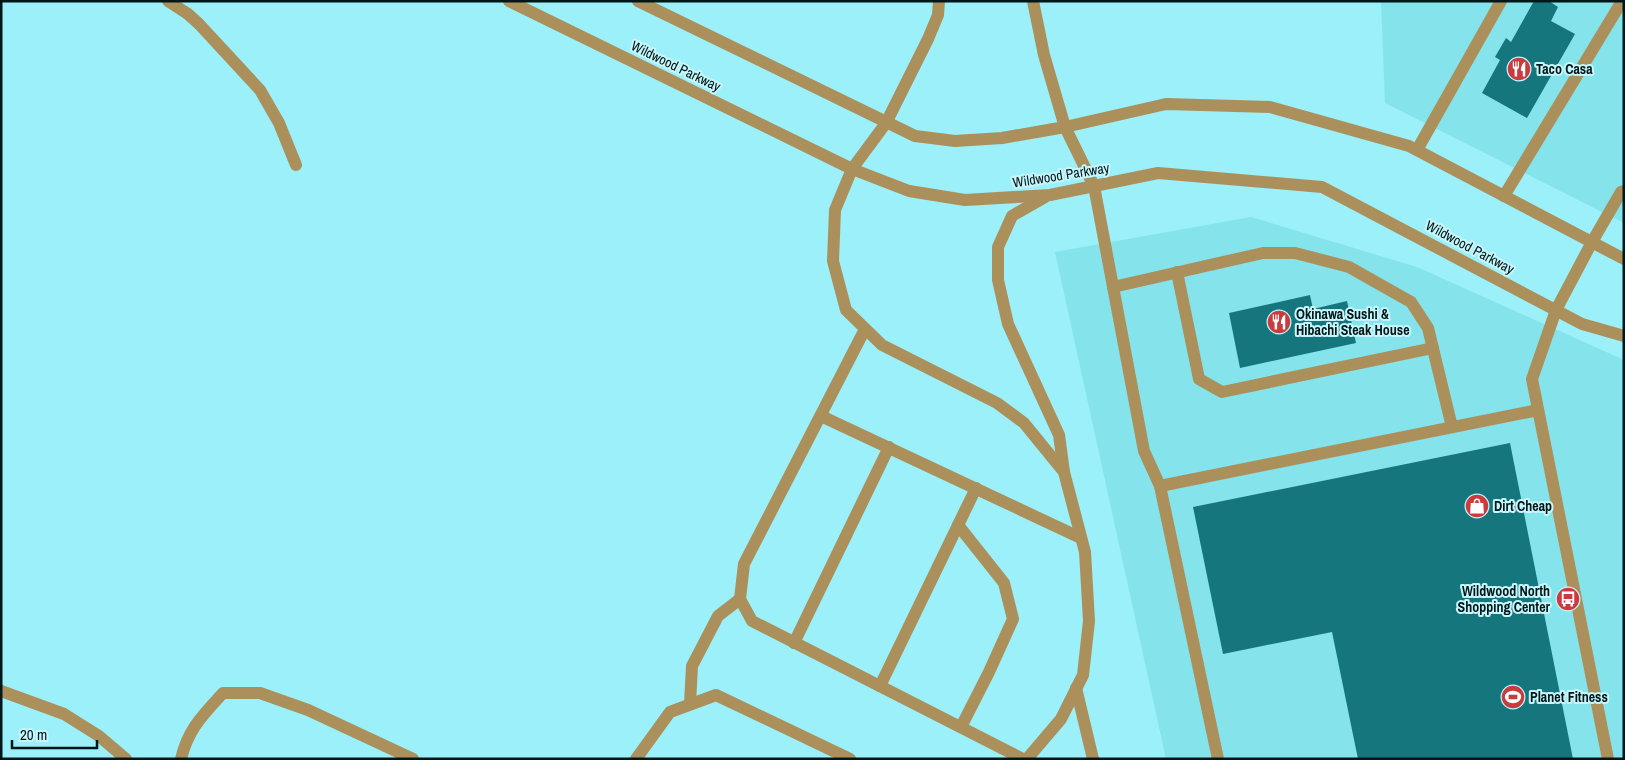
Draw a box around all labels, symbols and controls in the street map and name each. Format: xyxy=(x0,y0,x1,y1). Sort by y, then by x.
street label: Wildwood Parkway xyxy=(628,37,724,96)
restaurant icon: Taco Casa xyxy=(1506,56,1532,82)
place label: Taco Casa xyxy=(1536,60,1593,78)
street label: Wildwood Parkway xyxy=(1011,158,1111,192)
street label: Wildwood Parkway xyxy=(1423,216,1518,278)
place label: Okinawa Sushi & Hibachi Steak House xyxy=(1296,305,1410,339)
restaurant icon: Okinawa Sushi & Hibachi Steak House xyxy=(1266,309,1292,335)
shop icon: Dirt Cheap xyxy=(1464,493,1490,519)
place label: Dirt Cheap xyxy=(1494,497,1552,515)
place label: Wildwood North Shopping Center xyxy=(1458,582,1551,616)
bus stop icon: Wildwood North Shopping Center xyxy=(1555,586,1581,612)
sports icon: Planet Fitness xyxy=(1500,684,1526,710)
place label: Planet Fitness xyxy=(1530,688,1608,706)
scale bar xyxy=(12,718,98,750)
text: 20 m xyxy=(20,724,47,745)

